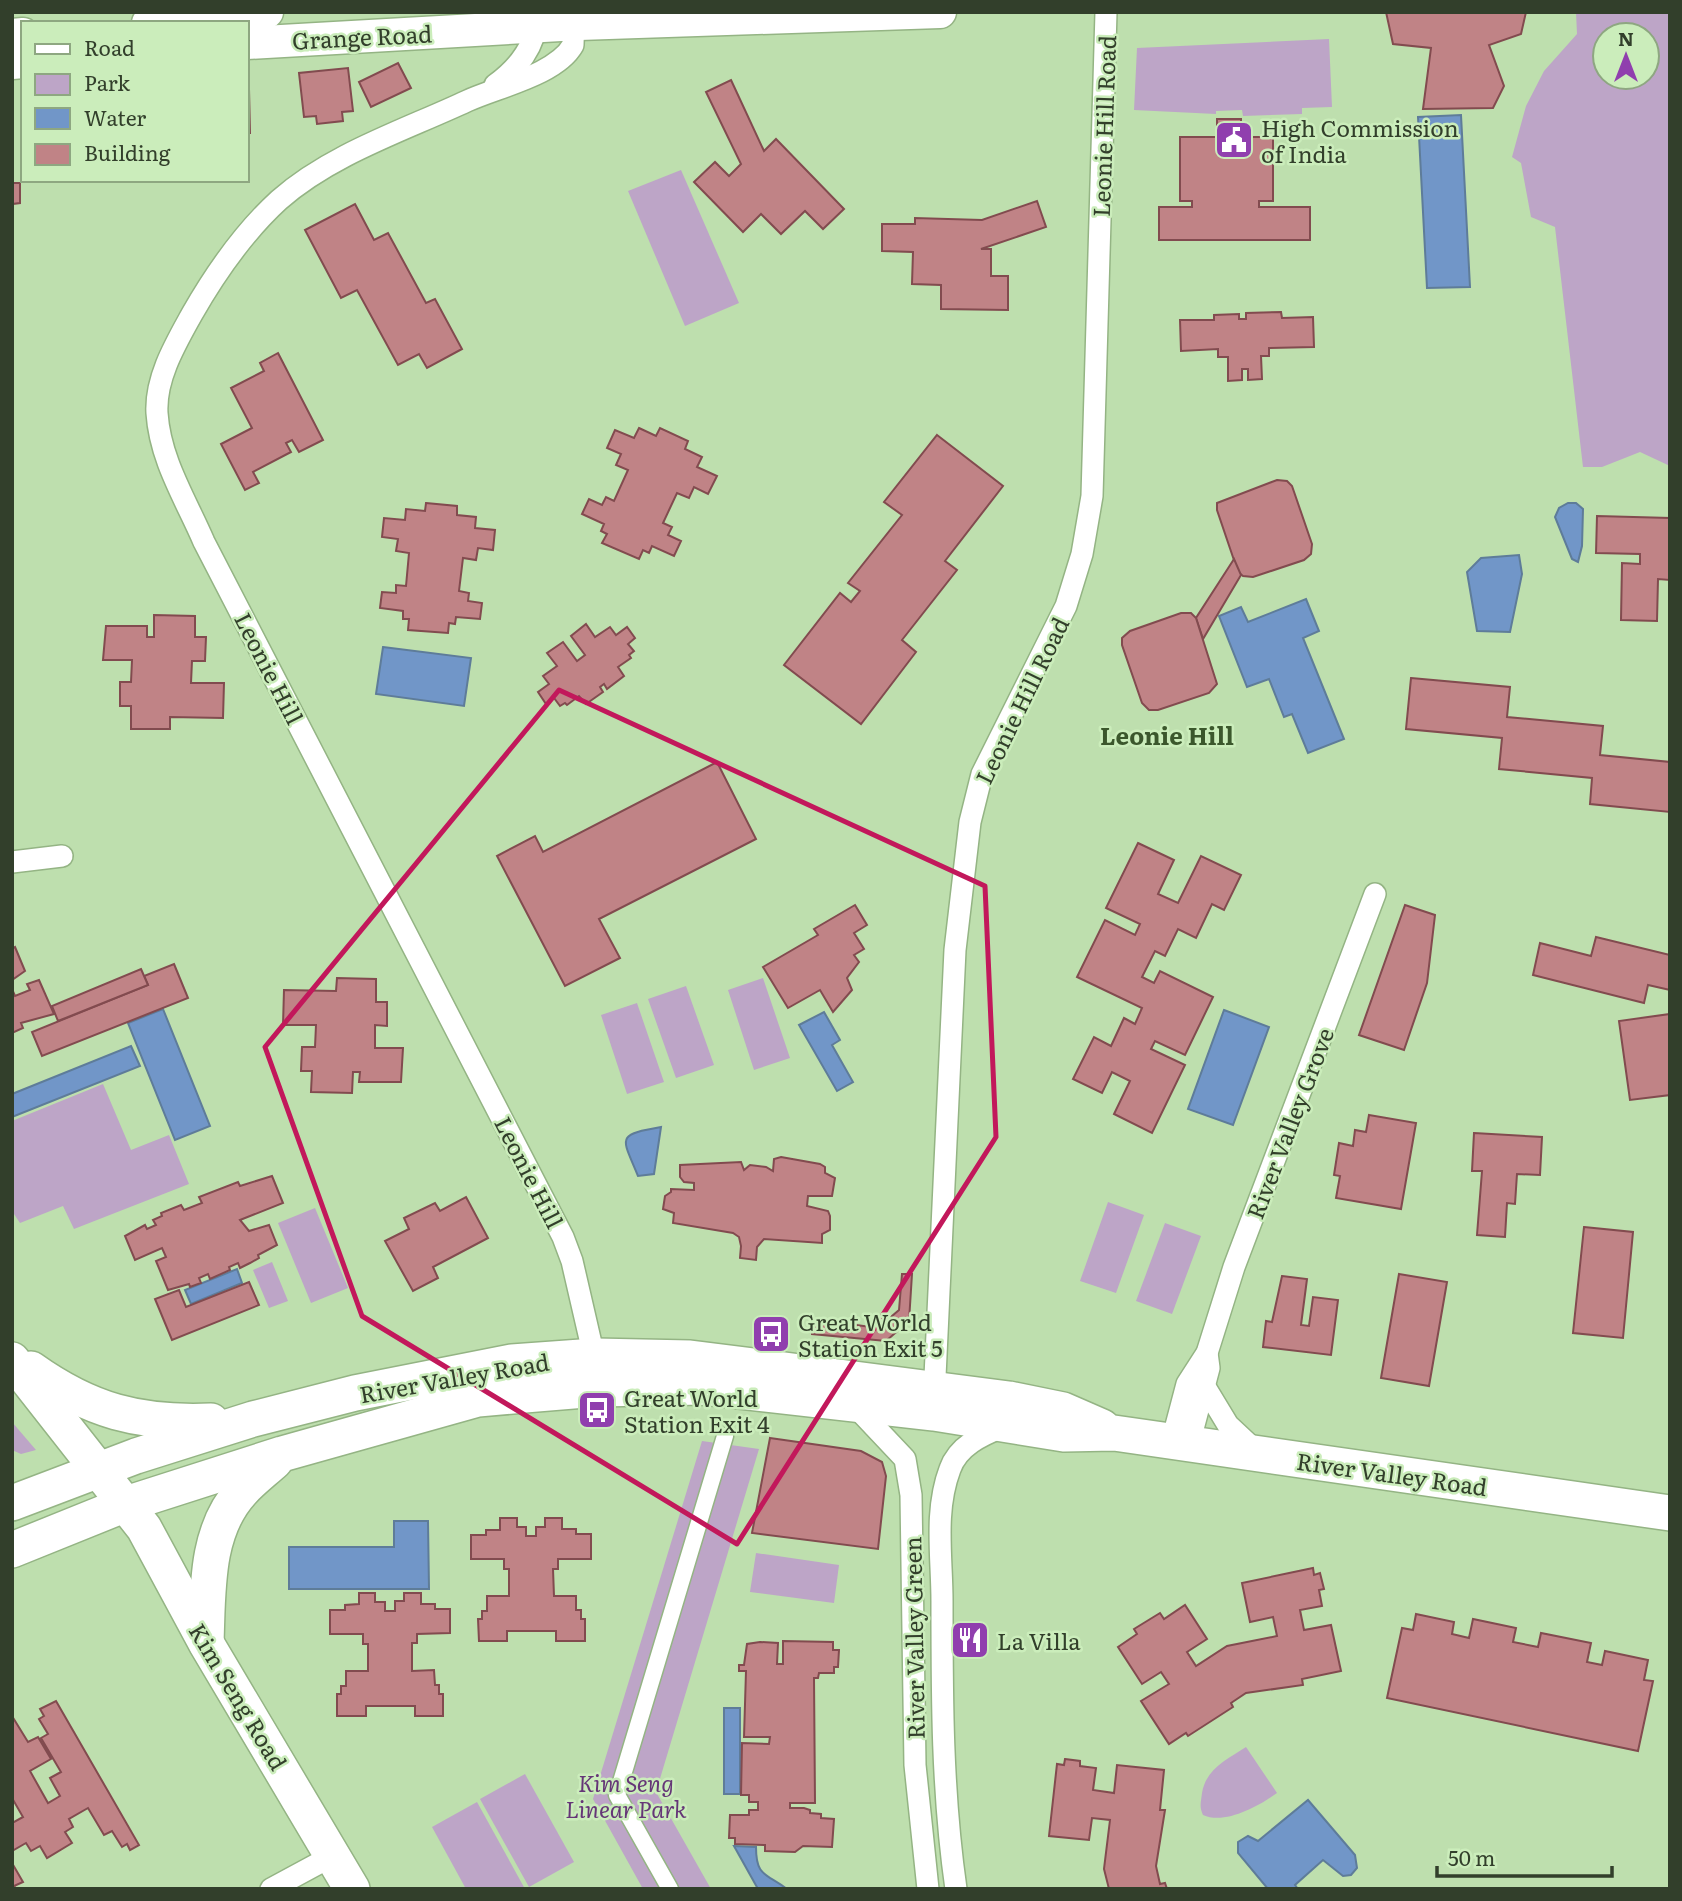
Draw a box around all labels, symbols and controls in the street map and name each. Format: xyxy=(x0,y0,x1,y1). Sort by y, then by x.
street label: Grange Road xyxy=(291,15,433,57)
legend xyxy=(21,21,248,182)
north arrow xyxy=(1591,21,1661,91)
text: N xyxy=(1618,24,1634,52)
text: Road xyxy=(84,31,135,62)
street label: Leonie Hill Road xyxy=(1083,34,1123,218)
text: Park xyxy=(84,66,130,97)
text: Water xyxy=(84,101,146,132)
place label: High Commission of India xyxy=(1261,110,1459,170)
public building icon: High Commission of India xyxy=(1213,119,1255,161)
text: Building xyxy=(84,136,171,167)
street label: Leonie Hill xyxy=(227,606,313,730)
street label: Leonie Hill Road xyxy=(966,611,1076,789)
district label: Leonie Hill xyxy=(1100,717,1234,752)
street label: River Valley Grove xyxy=(1237,1022,1341,1224)
street label: Leonie Hill xyxy=(487,1110,573,1234)
place label: Great World Station Exit 5 xyxy=(798,1304,943,1364)
bus stop icon: Great World Station Exit 5 xyxy=(750,1313,792,1355)
street label: River Valley Road xyxy=(356,1344,552,1410)
place label: Great World Station Exit 4 xyxy=(624,1380,770,1440)
bus stop icon: Great World Station Exit 4 xyxy=(576,1389,618,1431)
street label: River Valley Road xyxy=(1295,1443,1489,1503)
street label: River Valley Green xyxy=(894,1536,932,1740)
street label: Kim Seng Road xyxy=(182,1616,296,1776)
restaurant icon: La Villa xyxy=(949,1619,991,1661)
place label: La Villa xyxy=(997,1623,1081,1657)
park label: Kim Seng Linear Park xyxy=(565,1765,687,1825)
scale bar xyxy=(1437,1834,1612,1878)
text: 50 m xyxy=(1448,1841,1495,1872)

